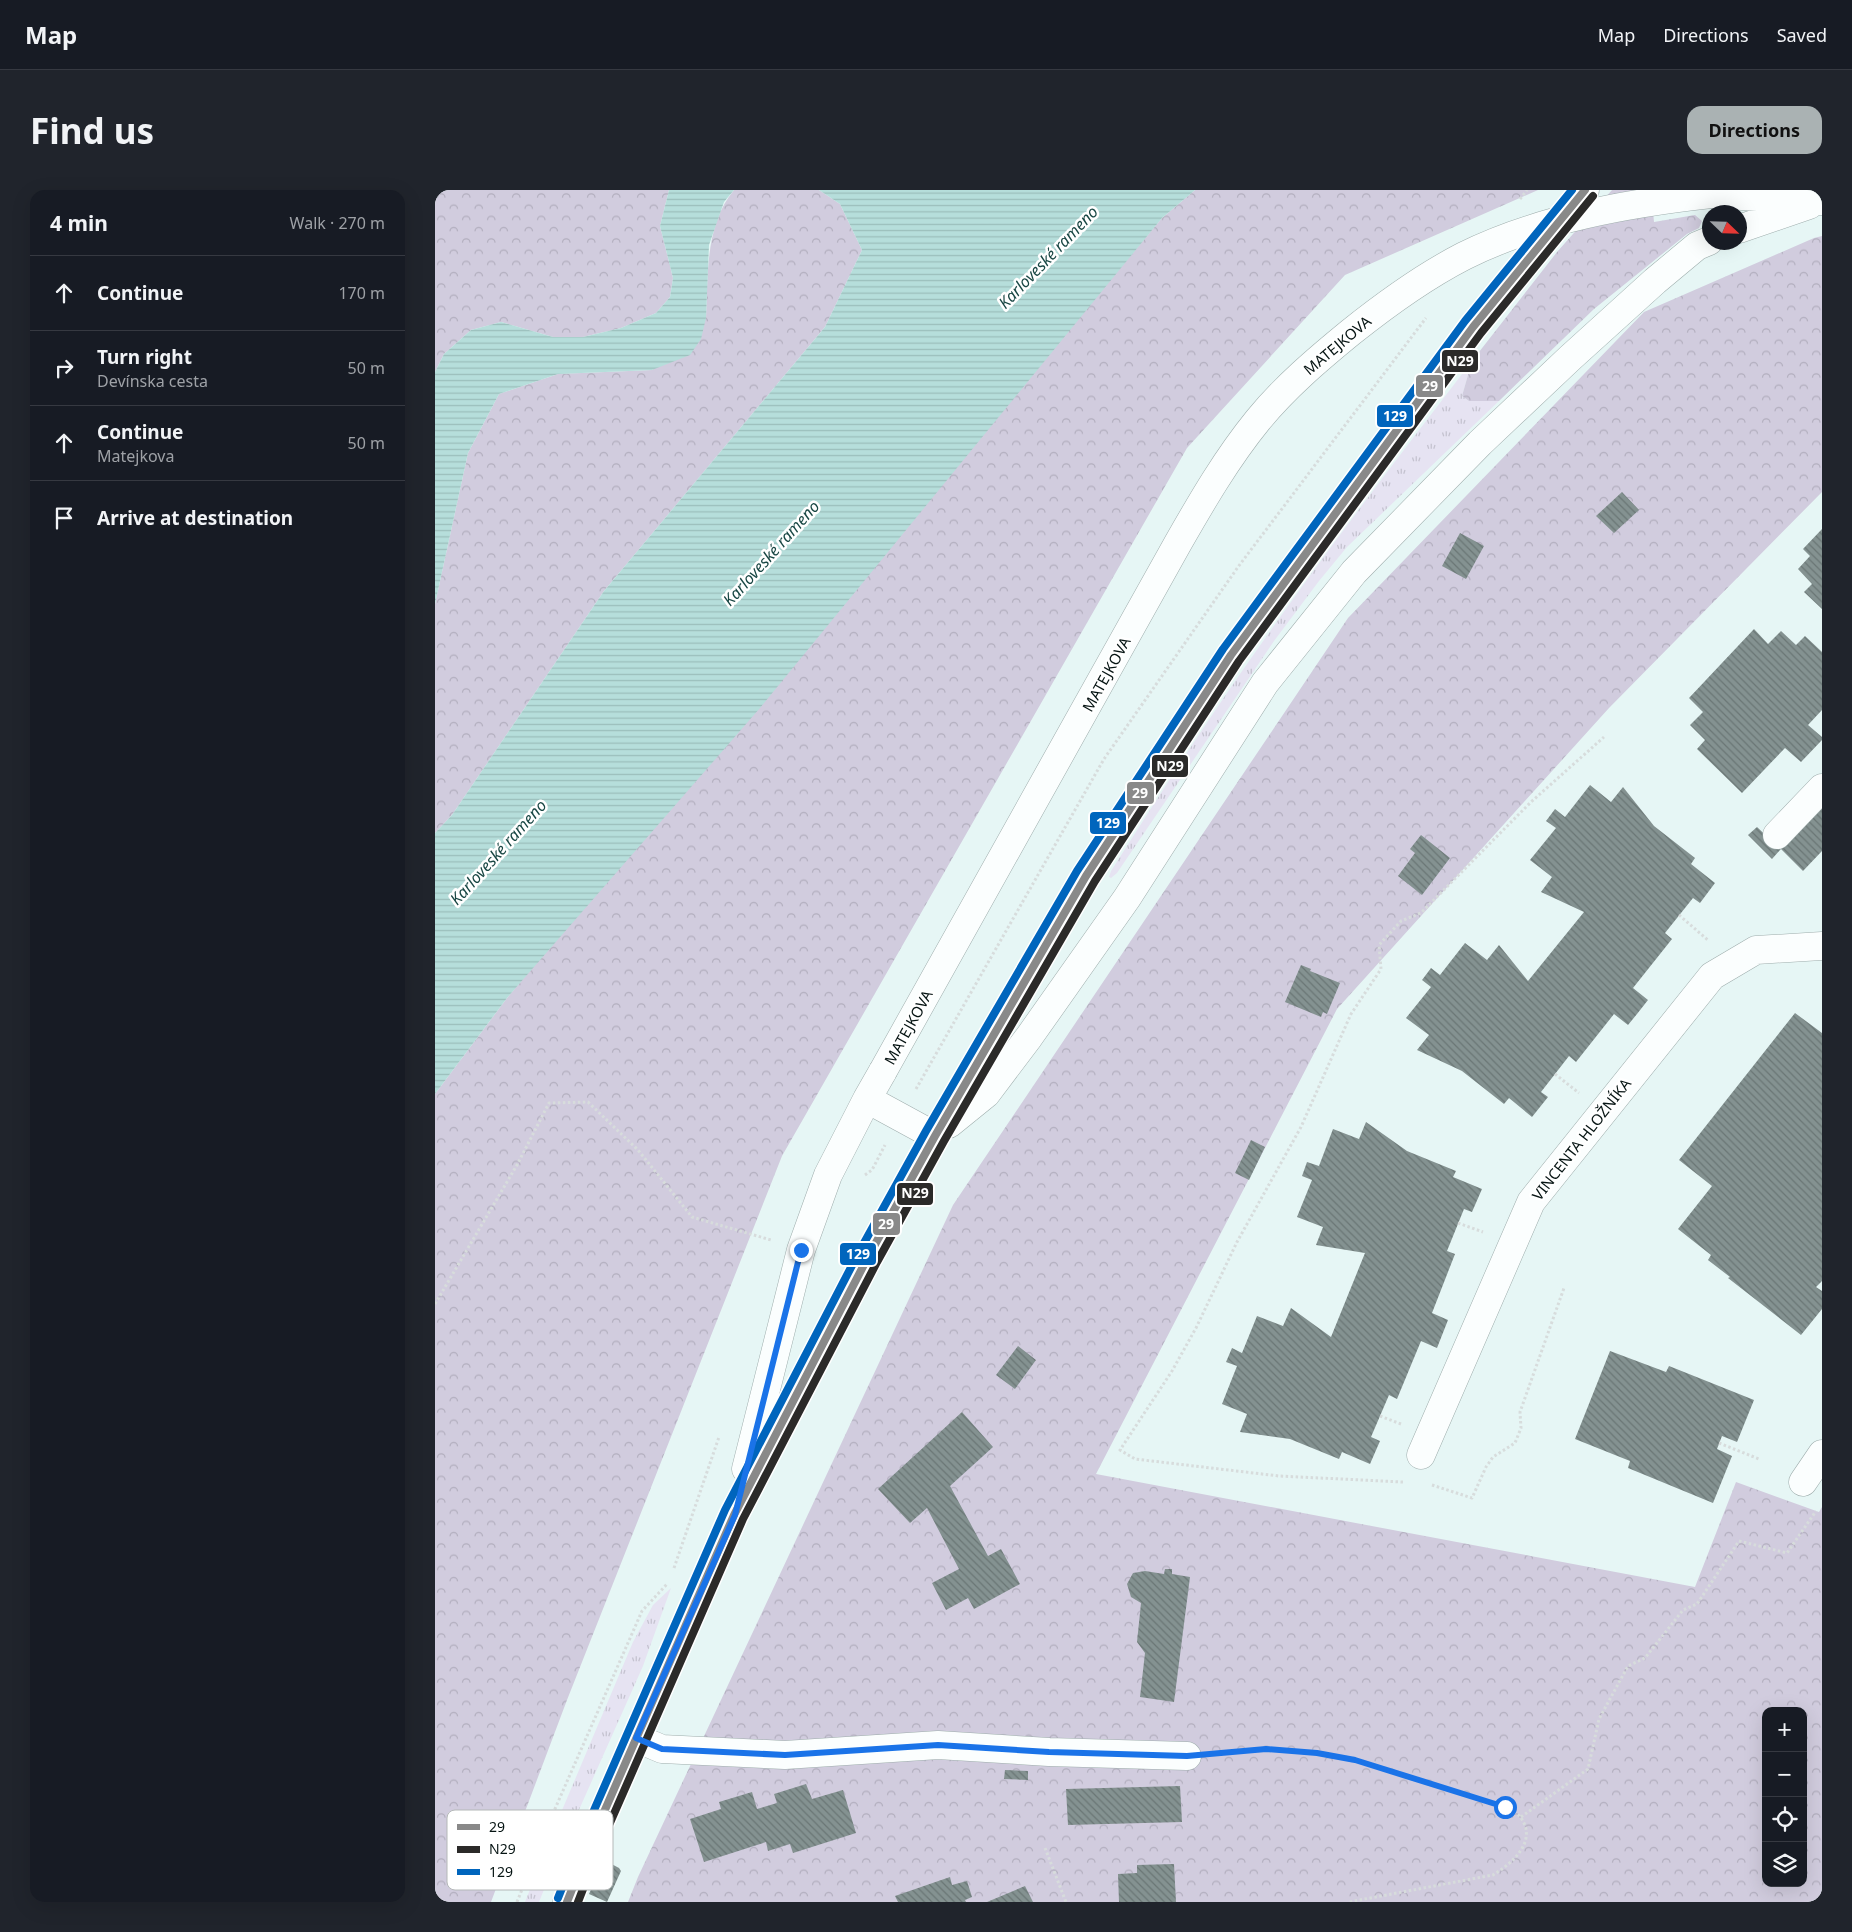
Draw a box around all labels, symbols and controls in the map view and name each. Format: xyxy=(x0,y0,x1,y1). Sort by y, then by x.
text: Map xyxy=(25,18,77,51)
text: Map xyxy=(1598,23,1635,47)
text: Directions xyxy=(1663,23,1749,47)
text: Saved xyxy=(1777,23,1827,47)
button: Directions xyxy=(1687,106,1822,154)
text: Find us xyxy=(30,107,154,154)
water label: Karloveské rameno xyxy=(993,201,1103,313)
north arrow xyxy=(1702,205,1747,250)
text: 4 min xyxy=(50,209,108,237)
text: Walk · 270 m xyxy=(290,212,385,234)
icon: ahead xyxy=(50,279,78,307)
text: Continue xyxy=(97,280,183,306)
text: 170 m xyxy=(338,282,385,304)
street label: MATEJKOVA xyxy=(1299,311,1375,379)
text: Turn right xyxy=(97,344,192,370)
line badge: N29 xyxy=(1441,349,1479,373)
text: N29 xyxy=(1446,351,1474,370)
icon: right xyxy=(50,354,78,382)
text: 50 m xyxy=(348,357,385,379)
text: Devínska cesta xyxy=(97,370,208,392)
line badge: 29 xyxy=(1415,374,1444,398)
text: 29 xyxy=(1422,376,1438,395)
line badge: 129 xyxy=(1376,404,1414,428)
text: 129 xyxy=(1383,406,1407,425)
text: Continue xyxy=(97,419,183,445)
icon: ahead xyxy=(50,429,78,457)
text: 50 m xyxy=(348,432,385,454)
text: Matejkova xyxy=(97,445,174,467)
water label: Karloveské rameno xyxy=(718,496,824,610)
icon: arrive xyxy=(50,504,78,532)
text: Arrive at destination xyxy=(97,505,293,531)
street label: MATEJKOVA xyxy=(1077,633,1135,715)
line badge: N29 xyxy=(1151,754,1189,778)
text: N29 xyxy=(1156,756,1184,775)
line badge: 29 xyxy=(1126,781,1155,805)
text: 29 xyxy=(1132,783,1148,802)
water label: Karloveské rameno xyxy=(445,795,551,909)
line badge: 129 xyxy=(1089,811,1127,835)
text: 129 xyxy=(1096,813,1120,832)
street label: MATEJKOVA xyxy=(879,986,937,1068)
street label: VINCENTA HLOŽNÍKA xyxy=(1527,1074,1635,1204)
line badge: N29 xyxy=(896,1182,934,1206)
text: N29 xyxy=(901,1183,929,1202)
line badge: 29 xyxy=(872,1212,901,1236)
text: 29 xyxy=(878,1214,894,1233)
route end xyxy=(790,1239,813,1262)
line badge: 129 xyxy=(839,1242,877,1266)
text: 129 xyxy=(846,1244,870,1263)
map controls xyxy=(1762,1707,1807,1887)
button: + xyxy=(1762,1707,1807,1752)
button: − xyxy=(1762,1752,1807,1797)
route start xyxy=(1494,1796,1517,1819)
button: locate xyxy=(1762,1797,1807,1842)
legend xyxy=(447,1810,613,1890)
text: 29 xyxy=(489,1817,505,1836)
text: N29 xyxy=(489,1839,516,1858)
button: layers xyxy=(1762,1842,1807,1887)
text: 129 xyxy=(489,1862,513,1881)

